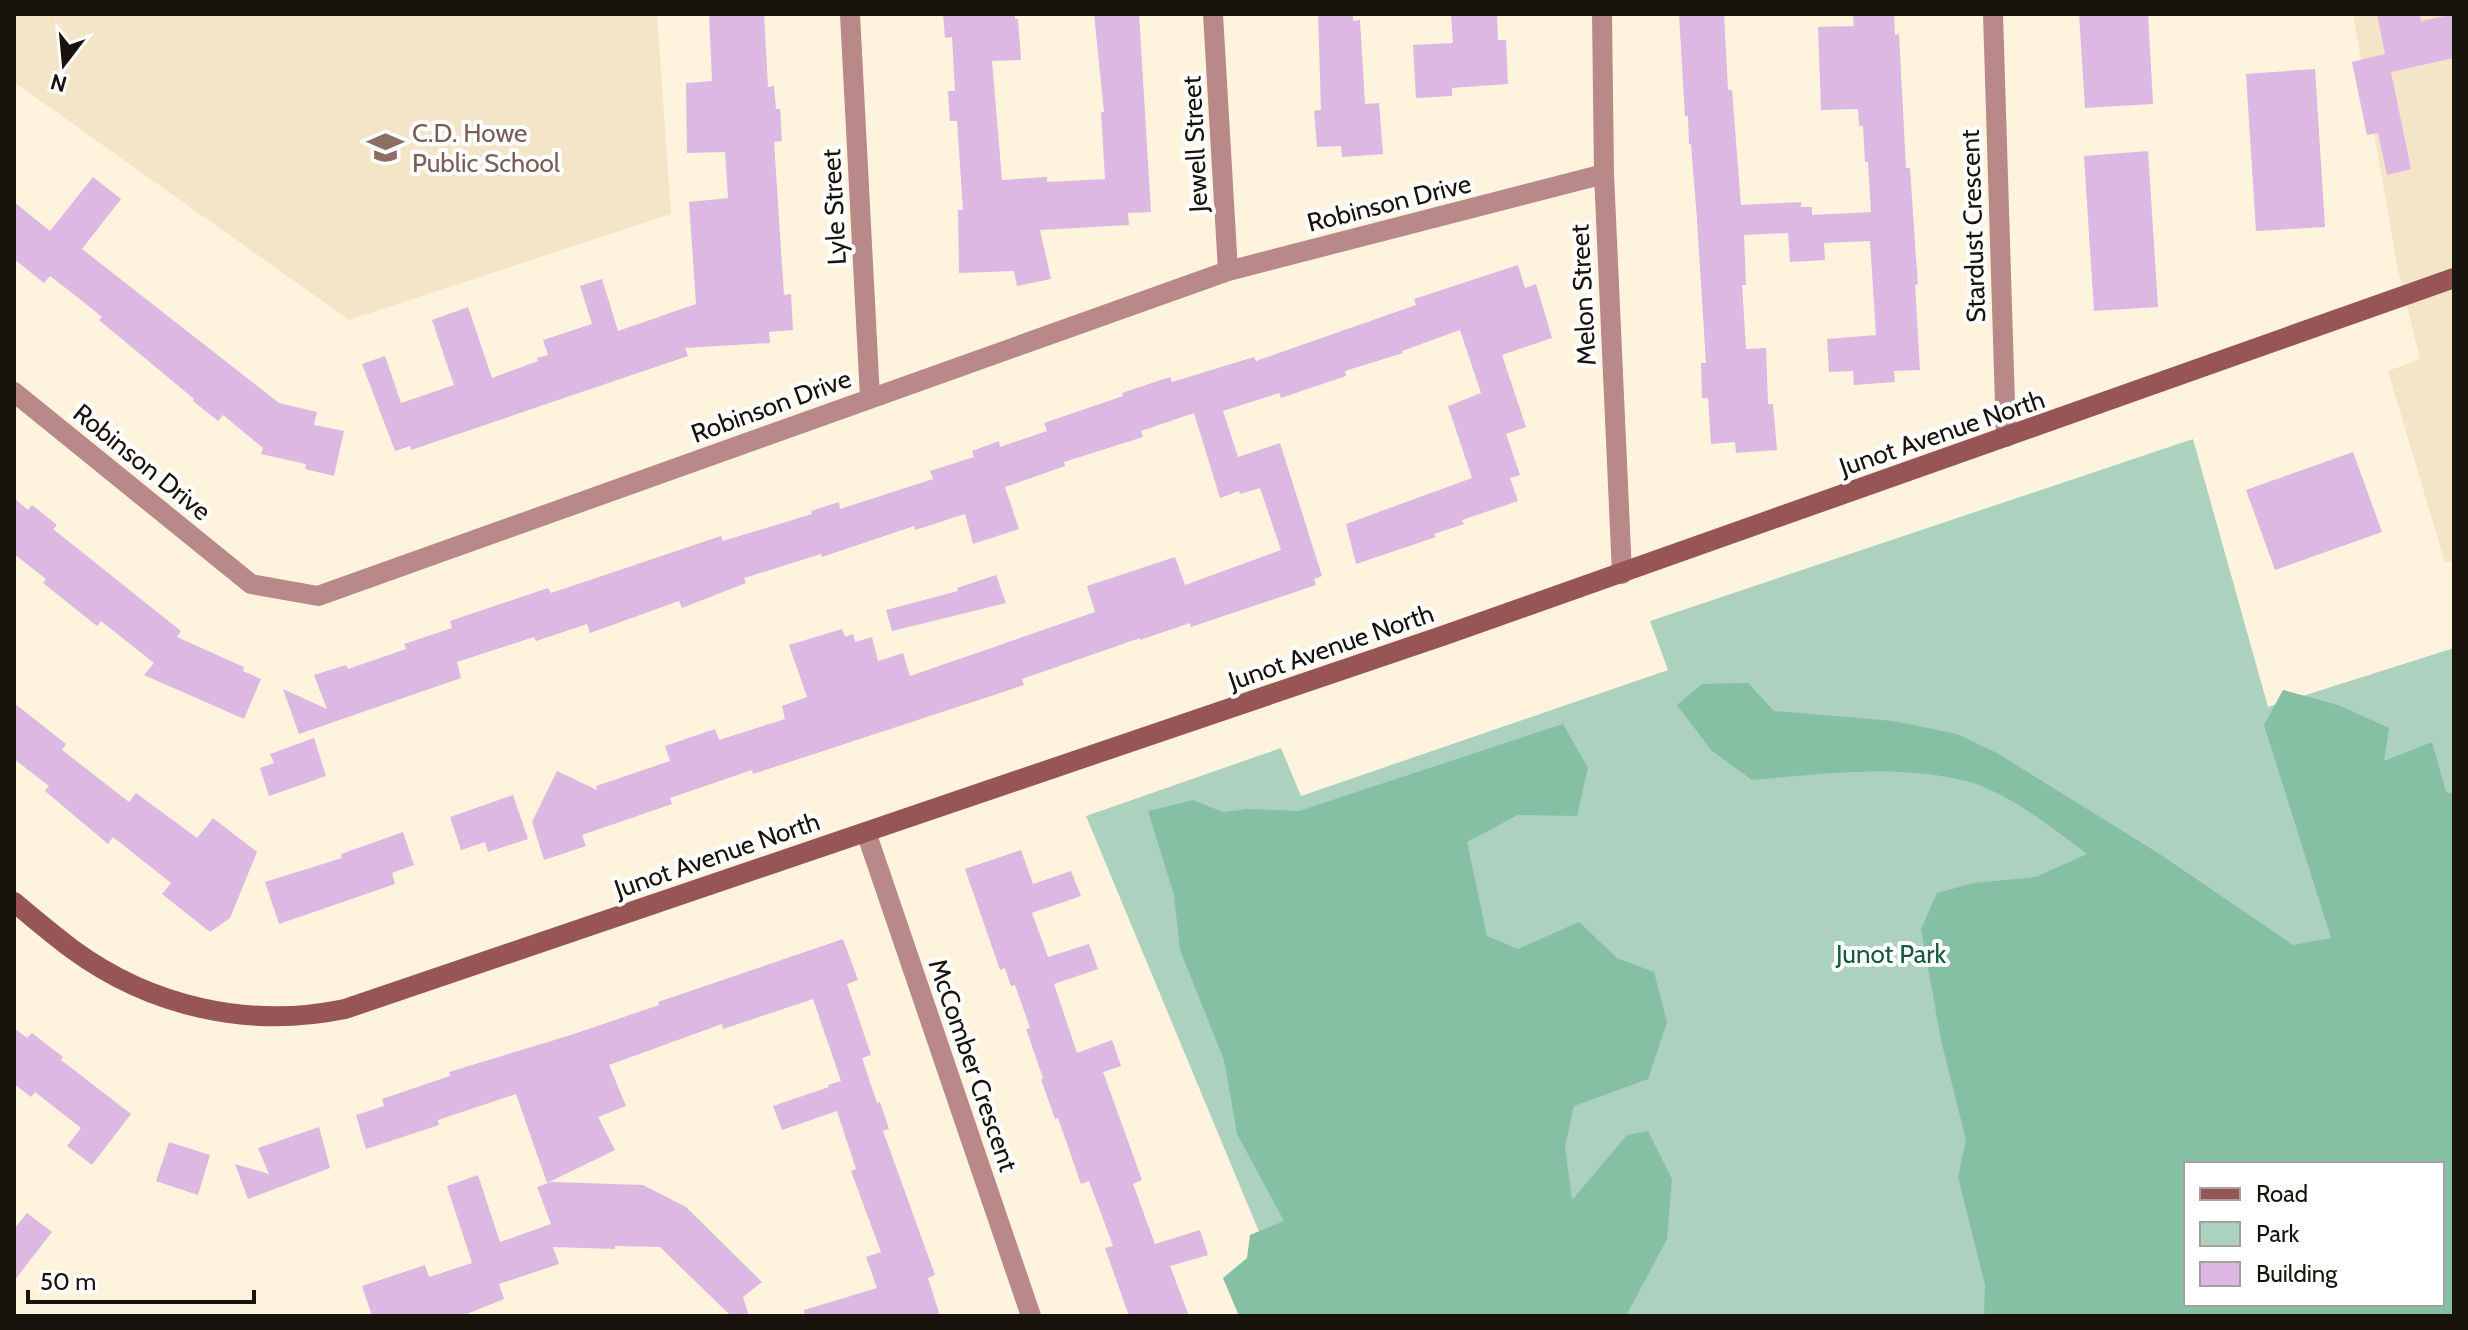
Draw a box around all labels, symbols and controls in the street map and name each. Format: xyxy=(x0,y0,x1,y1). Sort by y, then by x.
north arrow xyxy=(24,24,104,104)
text: N xyxy=(47,68,70,98)
street label: Jewell Street xyxy=(1175,75,1215,214)
place label: C.D. Howe Public School xyxy=(412,117,560,179)
school or university icon: C.D. Howe Public School xyxy=(367,129,405,167)
street label: Stardust Crescent xyxy=(1954,129,1992,323)
street label: Lyle Street xyxy=(815,148,853,266)
street label: Robinson Drive xyxy=(1304,167,1474,239)
street label: Melon Street xyxy=(1563,223,1603,367)
street label: Robinson Drive xyxy=(687,362,855,450)
street label: Junot Avenue North xyxy=(1834,383,2049,483)
street label: Robinson Drive xyxy=(67,397,217,527)
street label: Junot Avenue North xyxy=(1223,597,1438,697)
street label: Junot Avenue North xyxy=(609,805,824,905)
park label: Junot Park xyxy=(1835,938,1946,970)
street label: McComber Crescent xyxy=(922,955,1024,1176)
legend xyxy=(2184,1162,2444,1306)
text: Road xyxy=(2256,1179,2308,1208)
text: Park xyxy=(2256,1219,2299,1248)
scale bar xyxy=(28,1254,254,1304)
text: Building xyxy=(2256,1259,2338,1288)
text: 50 m xyxy=(40,1267,96,1296)

